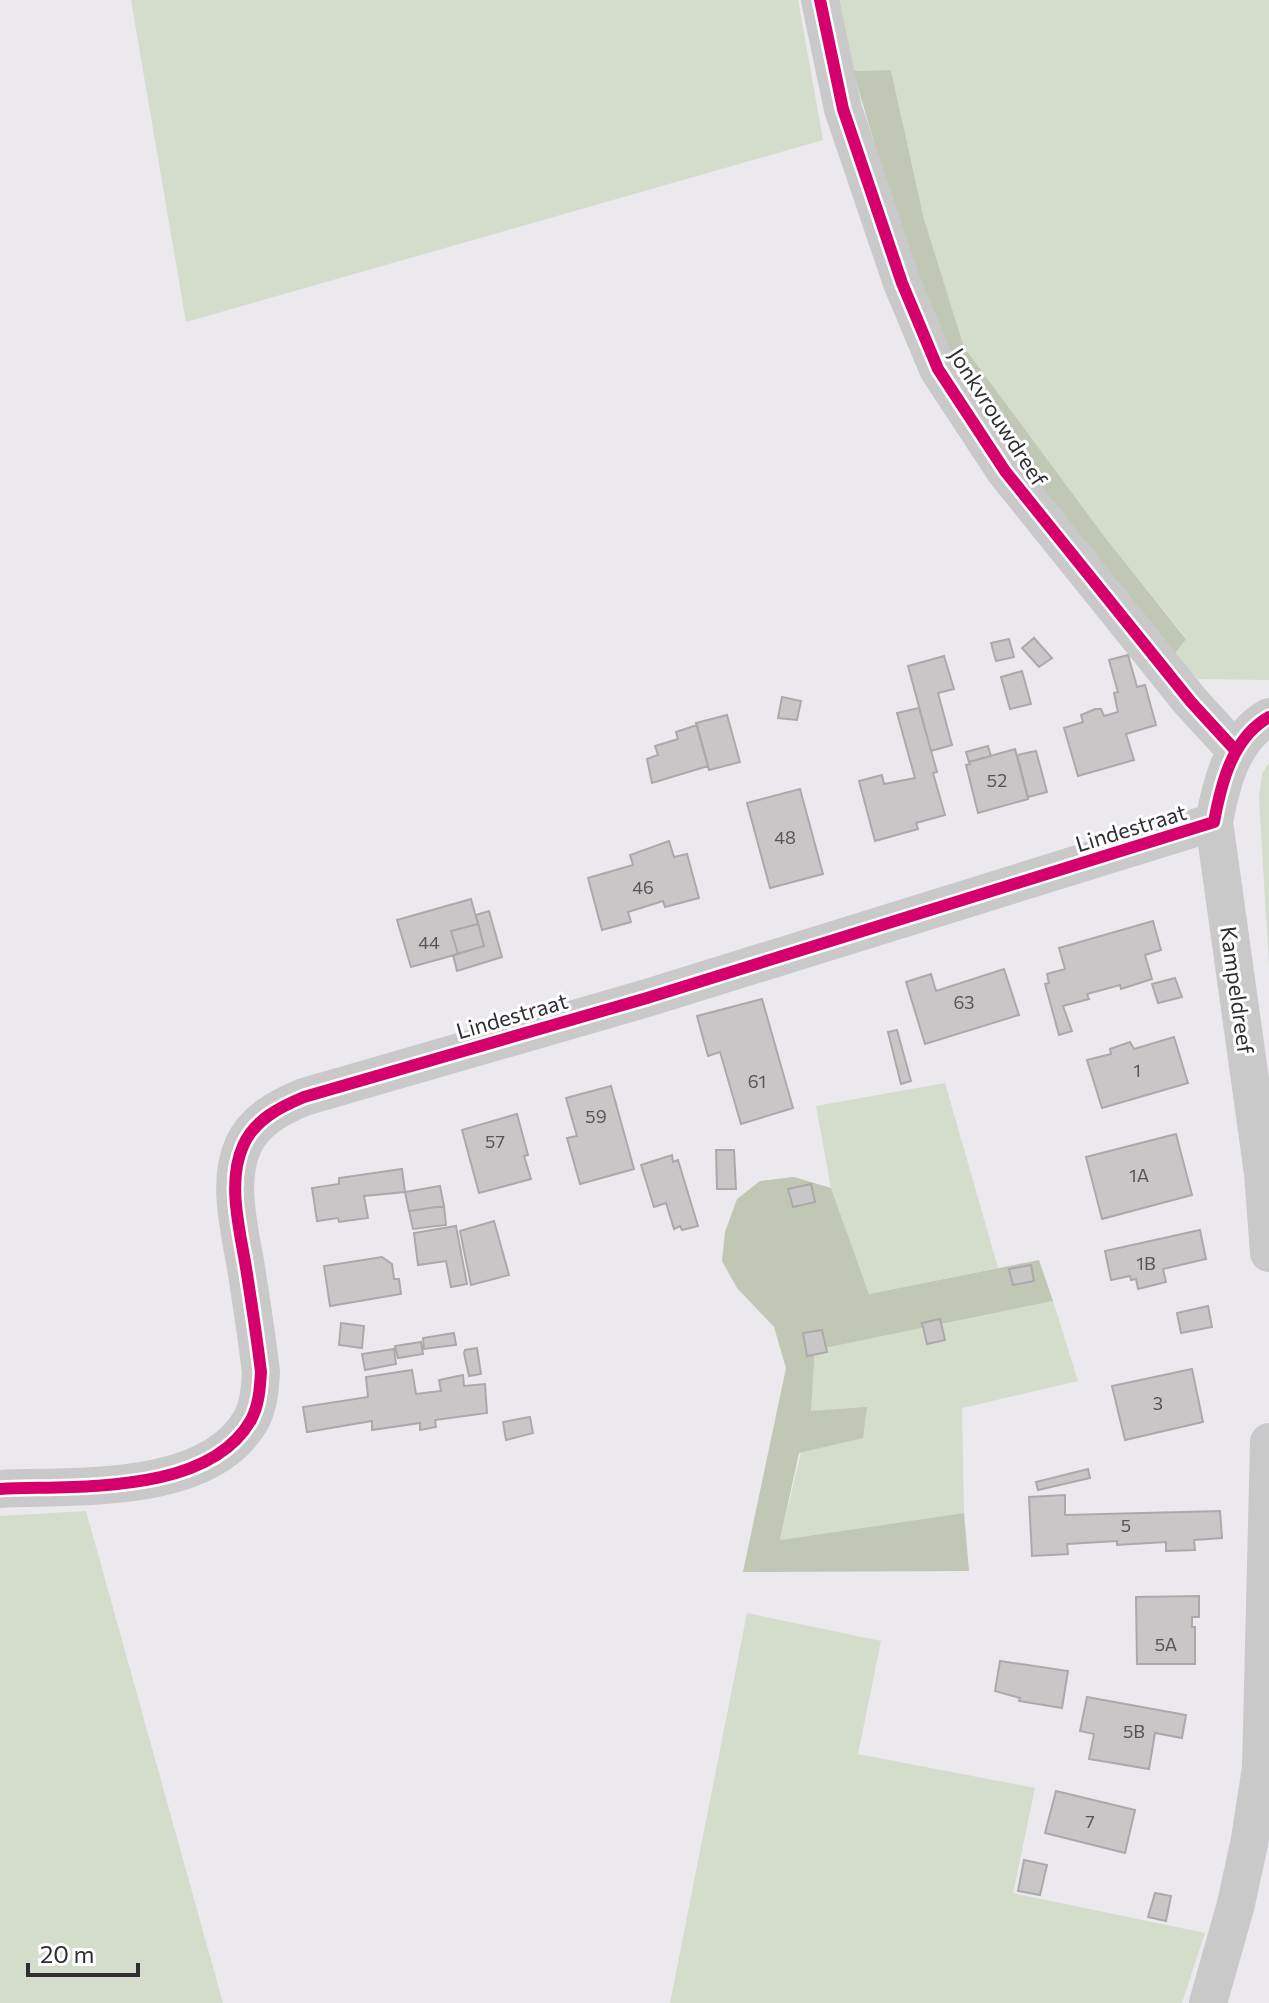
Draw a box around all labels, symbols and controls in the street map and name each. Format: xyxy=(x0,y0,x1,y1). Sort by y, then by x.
street label: Jonkvrouwdreef xyxy=(944,343,1053,491)
house number: 52 xyxy=(987,769,1007,791)
street label: Lindestraat xyxy=(1072,798,1190,857)
house number: 48 xyxy=(774,826,796,848)
house number: 46 xyxy=(632,876,654,898)
street label: Kampeldreef xyxy=(1215,924,1260,1056)
house number: 44 xyxy=(418,931,440,953)
street label: Lindestraat xyxy=(453,987,571,1044)
house number: 63 xyxy=(953,991,975,1013)
house number: 1 xyxy=(1133,1059,1141,1081)
house number: 61 xyxy=(748,1070,766,1092)
house number: 59 xyxy=(585,1105,607,1127)
house number: 57 xyxy=(485,1130,505,1152)
house number: 1A xyxy=(1129,1164,1149,1186)
house number: 1B xyxy=(1136,1252,1156,1274)
house number: 3 xyxy=(1153,1392,1163,1414)
house number: 5 xyxy=(1121,1514,1131,1536)
house number: 5A xyxy=(1155,1633,1177,1655)
house number: 5B xyxy=(1123,1720,1145,1742)
house number: 7 xyxy=(1085,1810,1095,1832)
scale bar xyxy=(28,1927,138,1977)
text: 20 m xyxy=(40,1939,94,1968)

